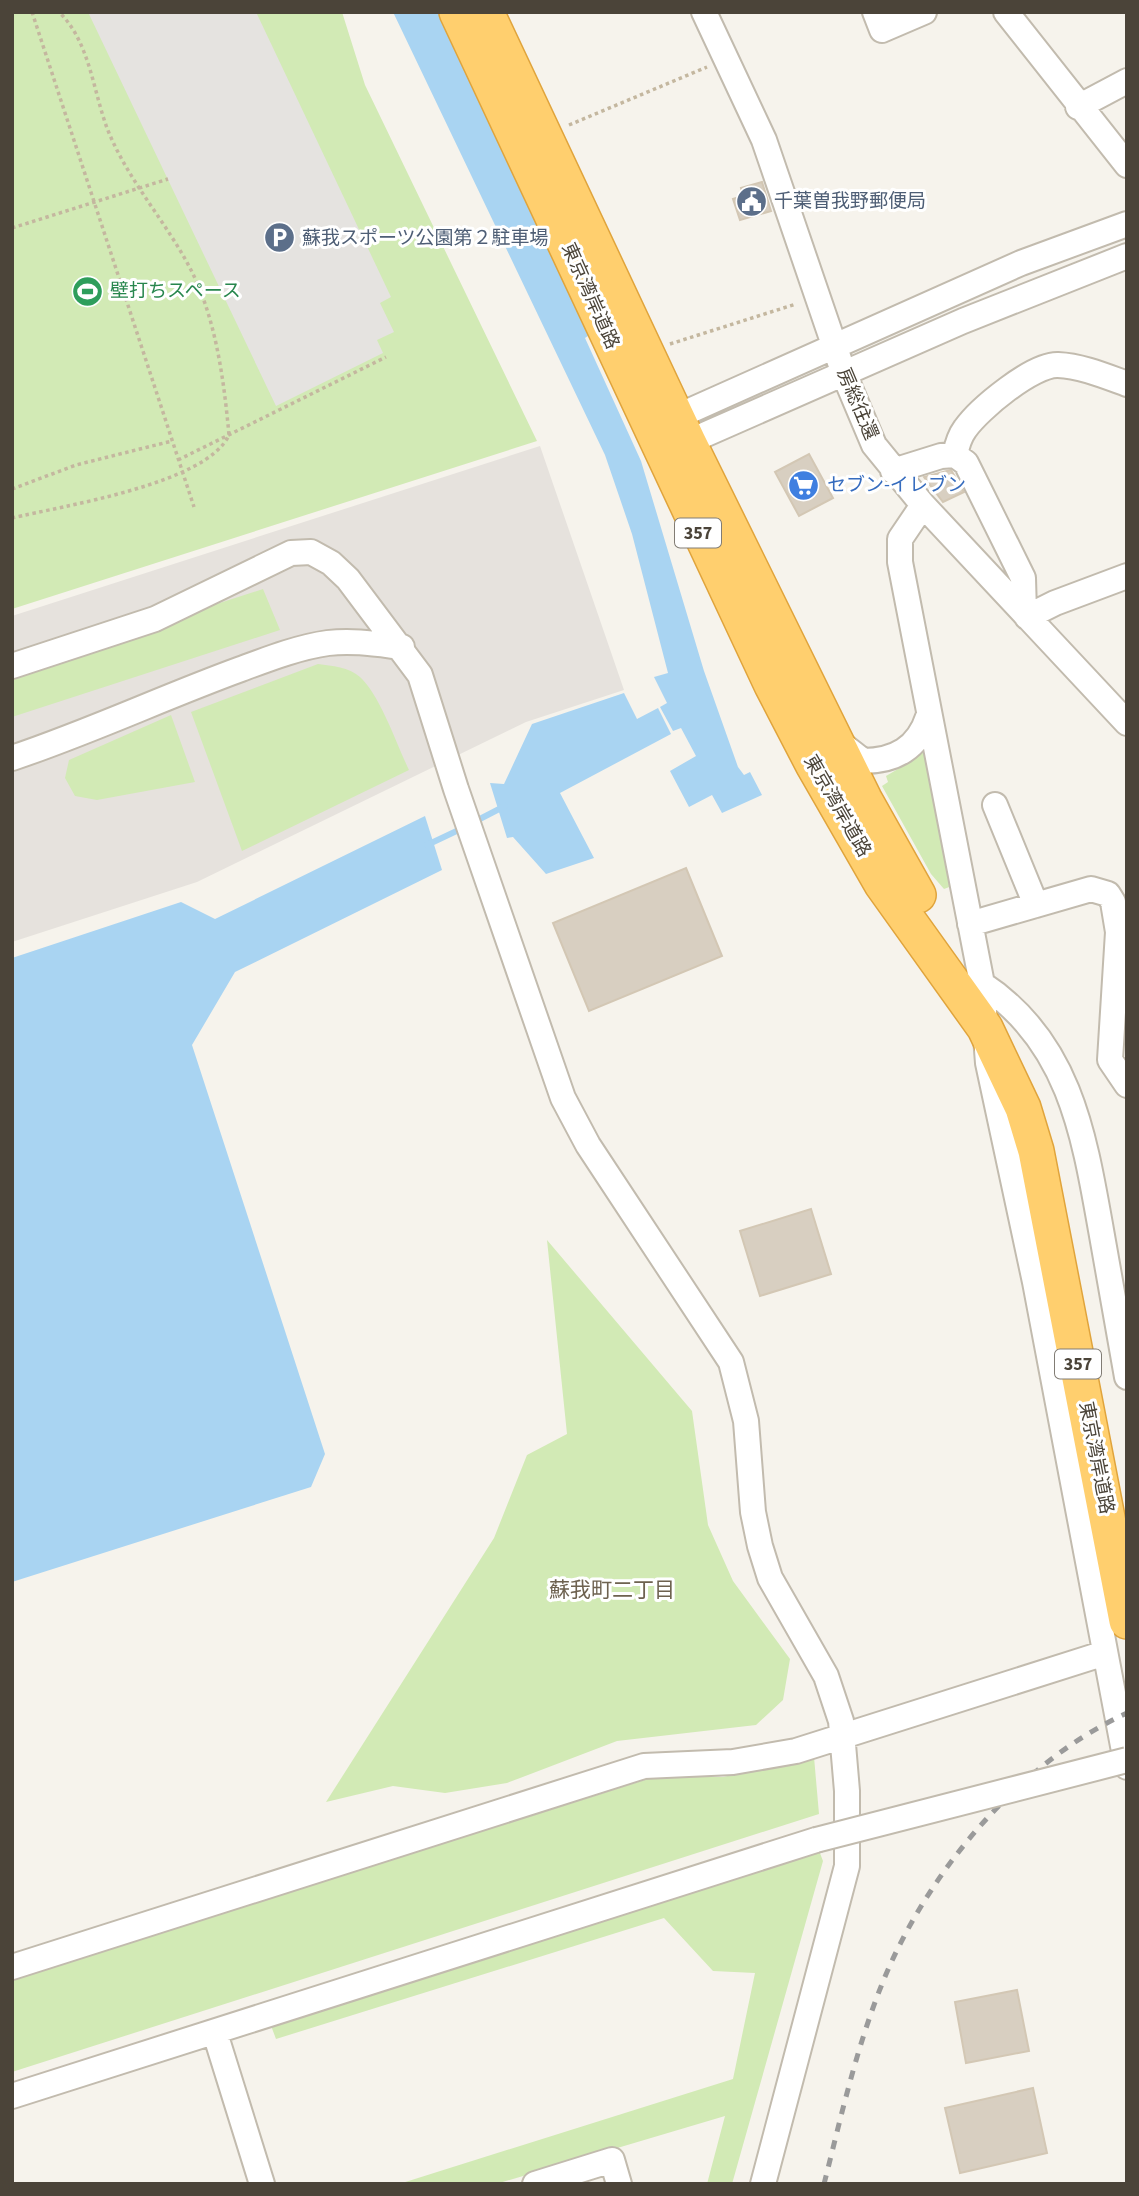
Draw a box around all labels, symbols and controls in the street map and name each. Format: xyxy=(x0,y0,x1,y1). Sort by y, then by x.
public building icon: 千葉曽我野郵便局 xyxy=(734,184,768,218)
place label: 千葉曽我野郵便局 xyxy=(774,188,926,215)
parking icon: 蘇我スポーツ公園第２駐車場 xyxy=(262,221,296,255)
place label: 蘇我スポーツ公園第２駐車場 xyxy=(302,225,549,252)
street label: 東京湾岸道路 xyxy=(554,238,626,354)
sports icon: 壁打ちスペース xyxy=(70,274,104,308)
place label: 壁打ちスペース xyxy=(110,278,241,305)
street label: 房総往還 xyxy=(830,364,884,444)
supermarket icon: セブン-イレブン xyxy=(787,468,821,502)
place label: セブン-イレブン xyxy=(827,472,966,499)
road number: 357 xyxy=(675,518,721,548)
street label: 東京湾岸道路 xyxy=(797,750,877,862)
road number: 357 xyxy=(1055,1350,1101,1378)
street label: 東京湾岸道路 xyxy=(1072,1399,1120,1517)
district label: 蘇我町二丁目 xyxy=(549,1575,675,1605)

